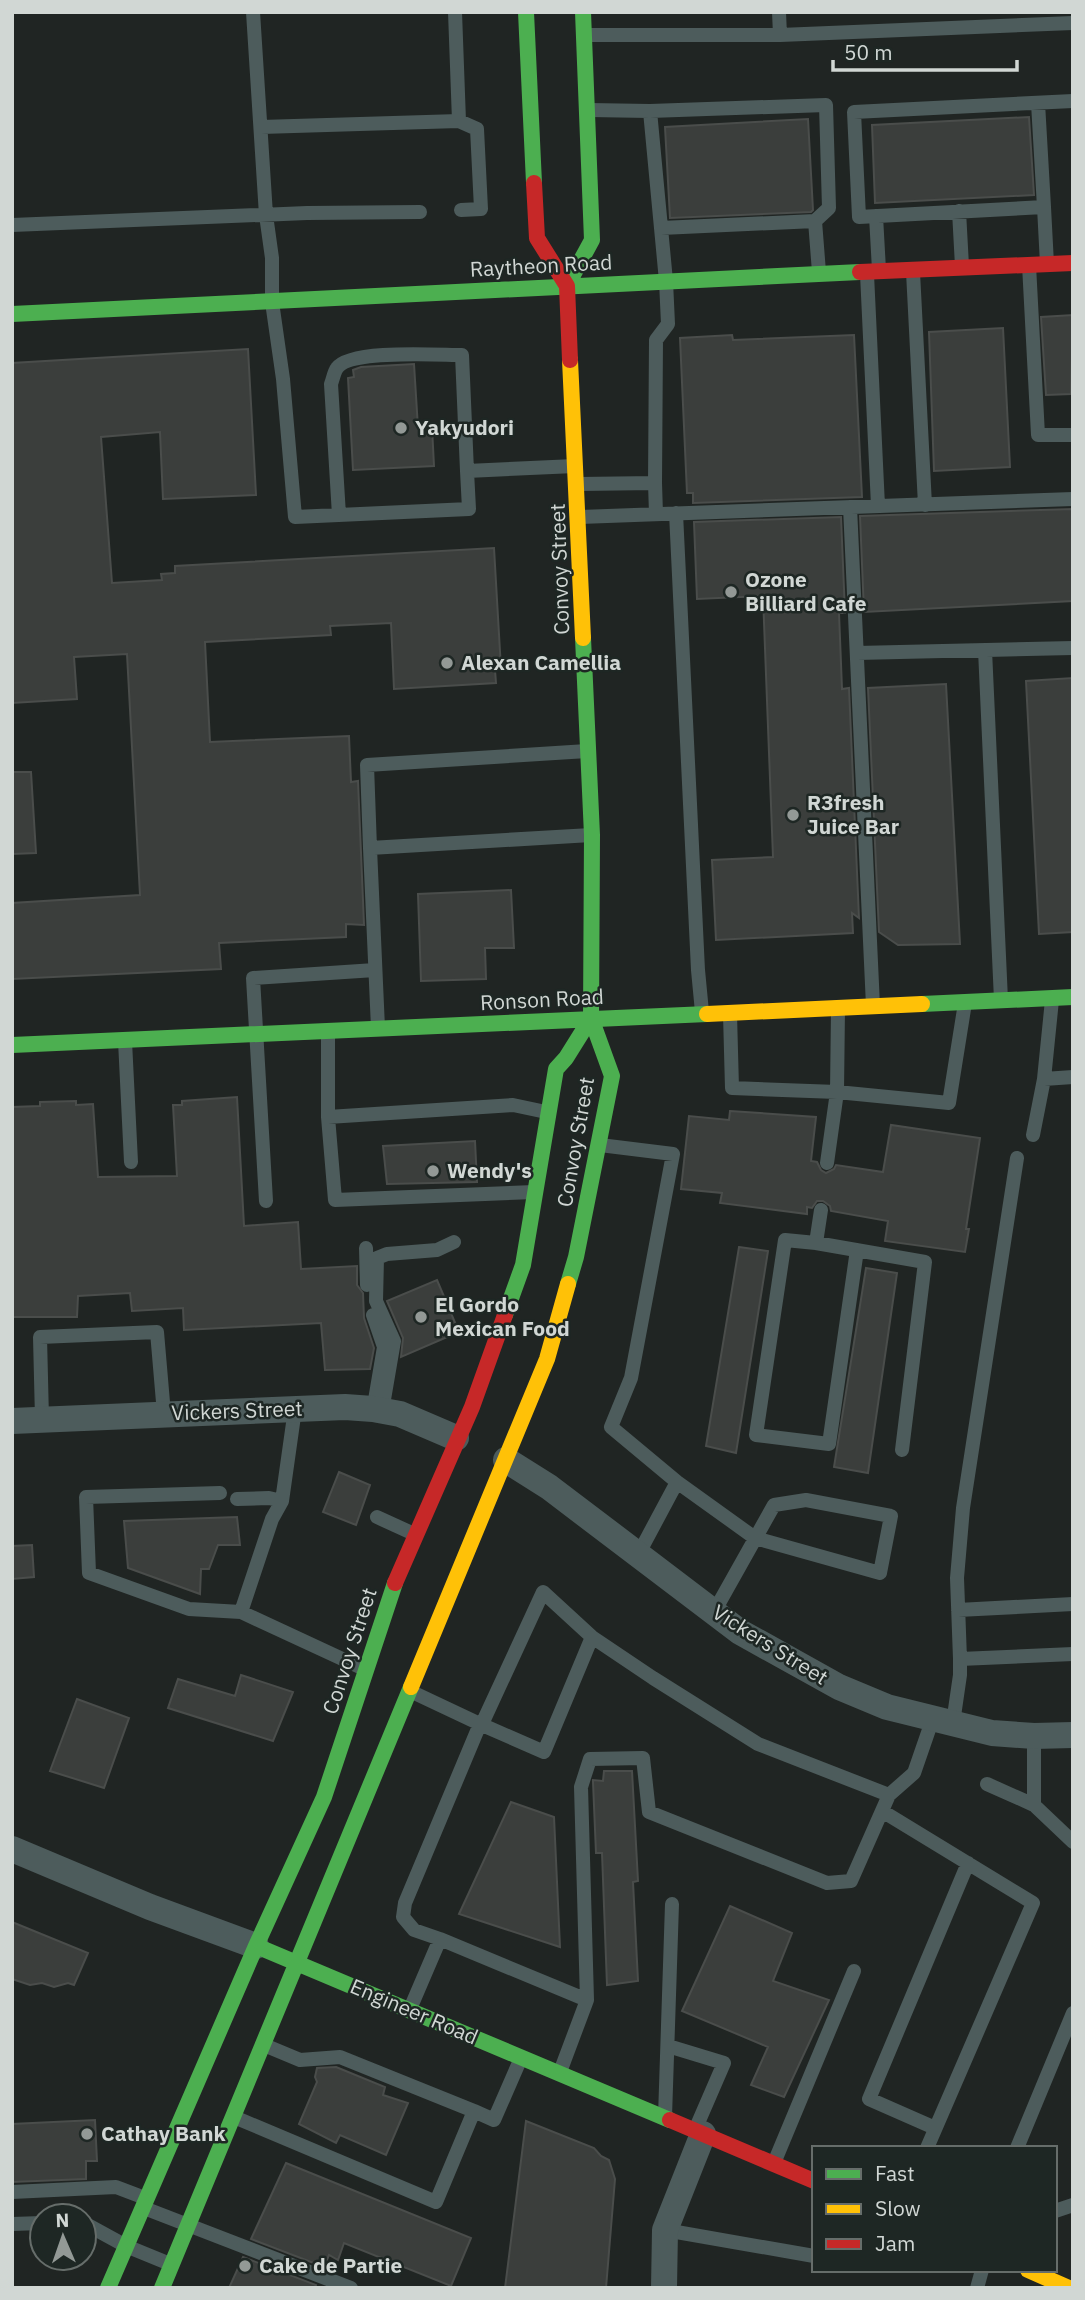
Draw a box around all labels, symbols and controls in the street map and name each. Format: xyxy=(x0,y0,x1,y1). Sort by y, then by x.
scale bar xyxy=(833,28,1017,72)
text: 50 m xyxy=(844,38,893,66)
street label: Raytheon Road xyxy=(469,247,613,283)
place label: Yakyudori xyxy=(415,413,514,441)
marker: Yakyudori xyxy=(393,420,409,436)
street label: Convoy Street xyxy=(543,503,575,635)
place label: Ozone Billiard Cafe xyxy=(745,565,867,617)
marker: Ozone Billiard Cafe xyxy=(723,584,739,600)
place label: Alexan Camellia xyxy=(461,648,621,676)
marker: Alexan Camellia xyxy=(439,655,455,671)
place label: R3fresh Juice Bar xyxy=(807,788,900,840)
marker: R3fresh Juice Bar xyxy=(785,807,801,823)
street label: Ronson Road xyxy=(479,982,605,1016)
street label: Convoy Street xyxy=(550,1075,600,1209)
place label: Wendy's xyxy=(447,1156,532,1184)
marker: Wendy's xyxy=(425,1163,441,1179)
place label: El Gordo Mexican Food xyxy=(435,1290,570,1342)
marker: El Gordo Mexican Food xyxy=(413,1309,429,1325)
street label: Vickers Street xyxy=(171,1394,303,1426)
street label: Convoy Street xyxy=(315,1584,383,1718)
street label: Vickers Street xyxy=(707,1597,834,1691)
street label: Engineer Road xyxy=(346,1972,483,2051)
place label: Cathay Bank xyxy=(101,2119,226,2147)
marker: Cathay Bank xyxy=(79,2126,95,2142)
legend xyxy=(812,2146,1057,2272)
text: Fast xyxy=(875,2159,915,2187)
text: Slow xyxy=(875,2194,921,2222)
north arrow xyxy=(28,2202,98,2272)
text: N xyxy=(55,2208,70,2232)
text: Jam xyxy=(875,2229,915,2257)
place label: Cake de Partie xyxy=(259,2251,402,2279)
marker: Cake de Partie xyxy=(237,2258,253,2274)

